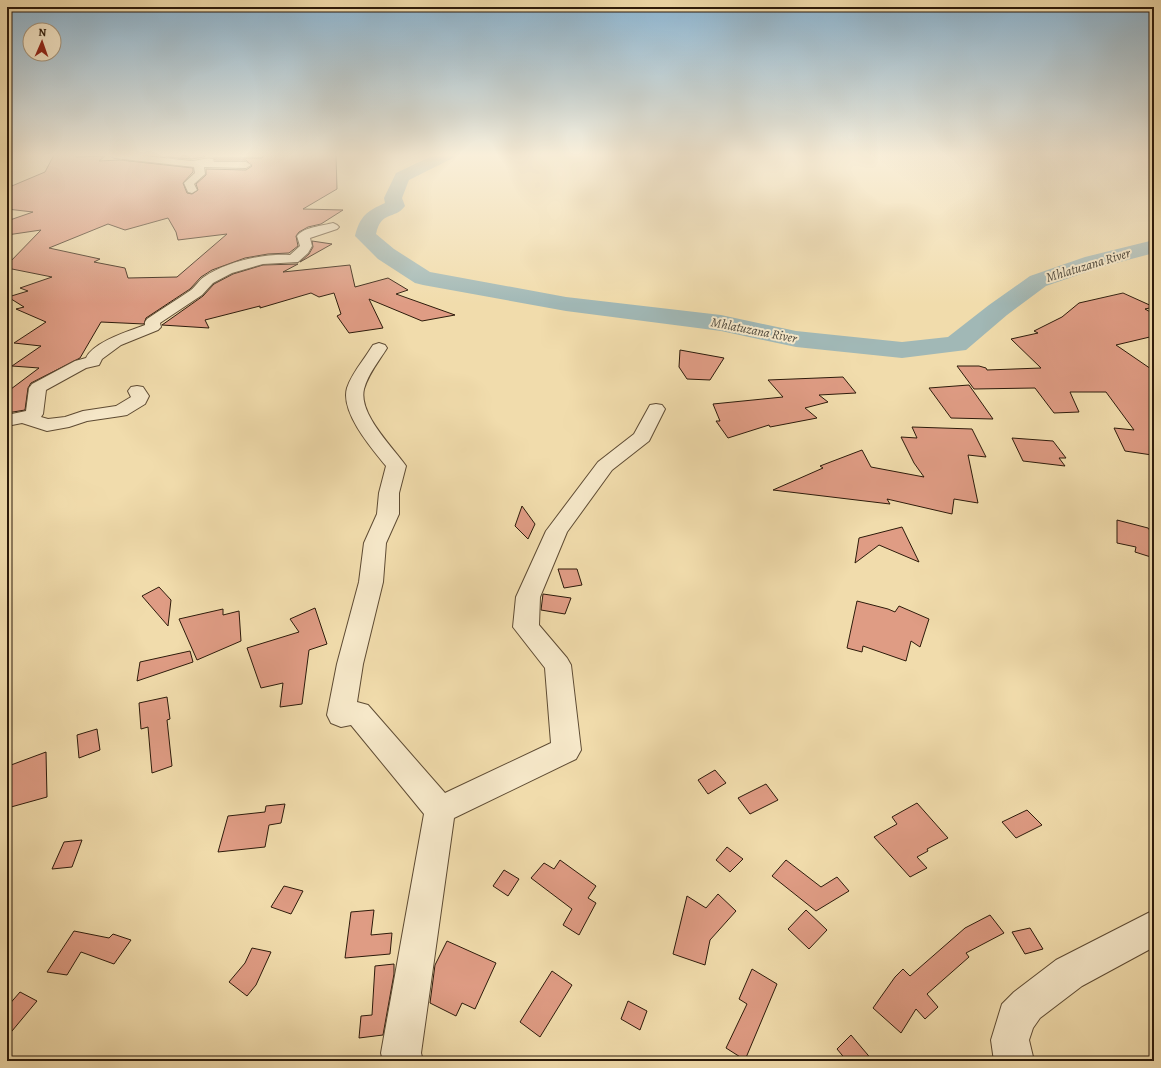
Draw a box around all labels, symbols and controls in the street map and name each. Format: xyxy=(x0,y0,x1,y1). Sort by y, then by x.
north arrow xyxy=(22,22,62,62)
text: N xyxy=(38,25,47,40)
water label: Mhlatuzana River xyxy=(1044,244,1133,286)
water label: Mhlatuzana River xyxy=(709,313,799,347)

